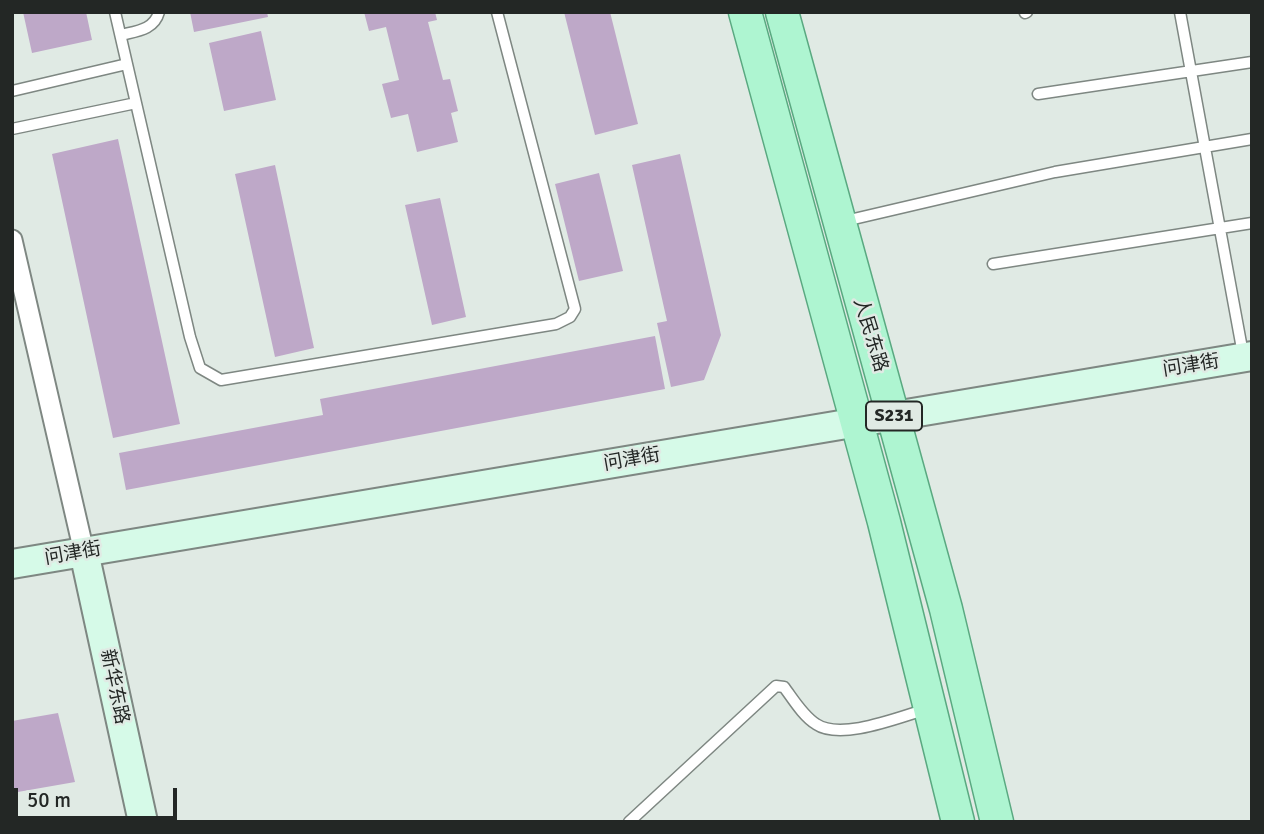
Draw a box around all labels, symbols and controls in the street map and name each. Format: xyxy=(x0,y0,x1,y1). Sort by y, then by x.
street label: 人民东路 xyxy=(848,295,892,375)
street label: 问津街 xyxy=(1161,350,1221,382)
road number: S231 xyxy=(866,402,922,430)
street label: 问津街 xyxy=(602,444,662,476)
street label: 问津街 xyxy=(43,538,103,570)
street label: 新华东路 xyxy=(95,647,133,727)
scale bar xyxy=(18,774,180,818)
text: 50 m xyxy=(27,787,71,813)

